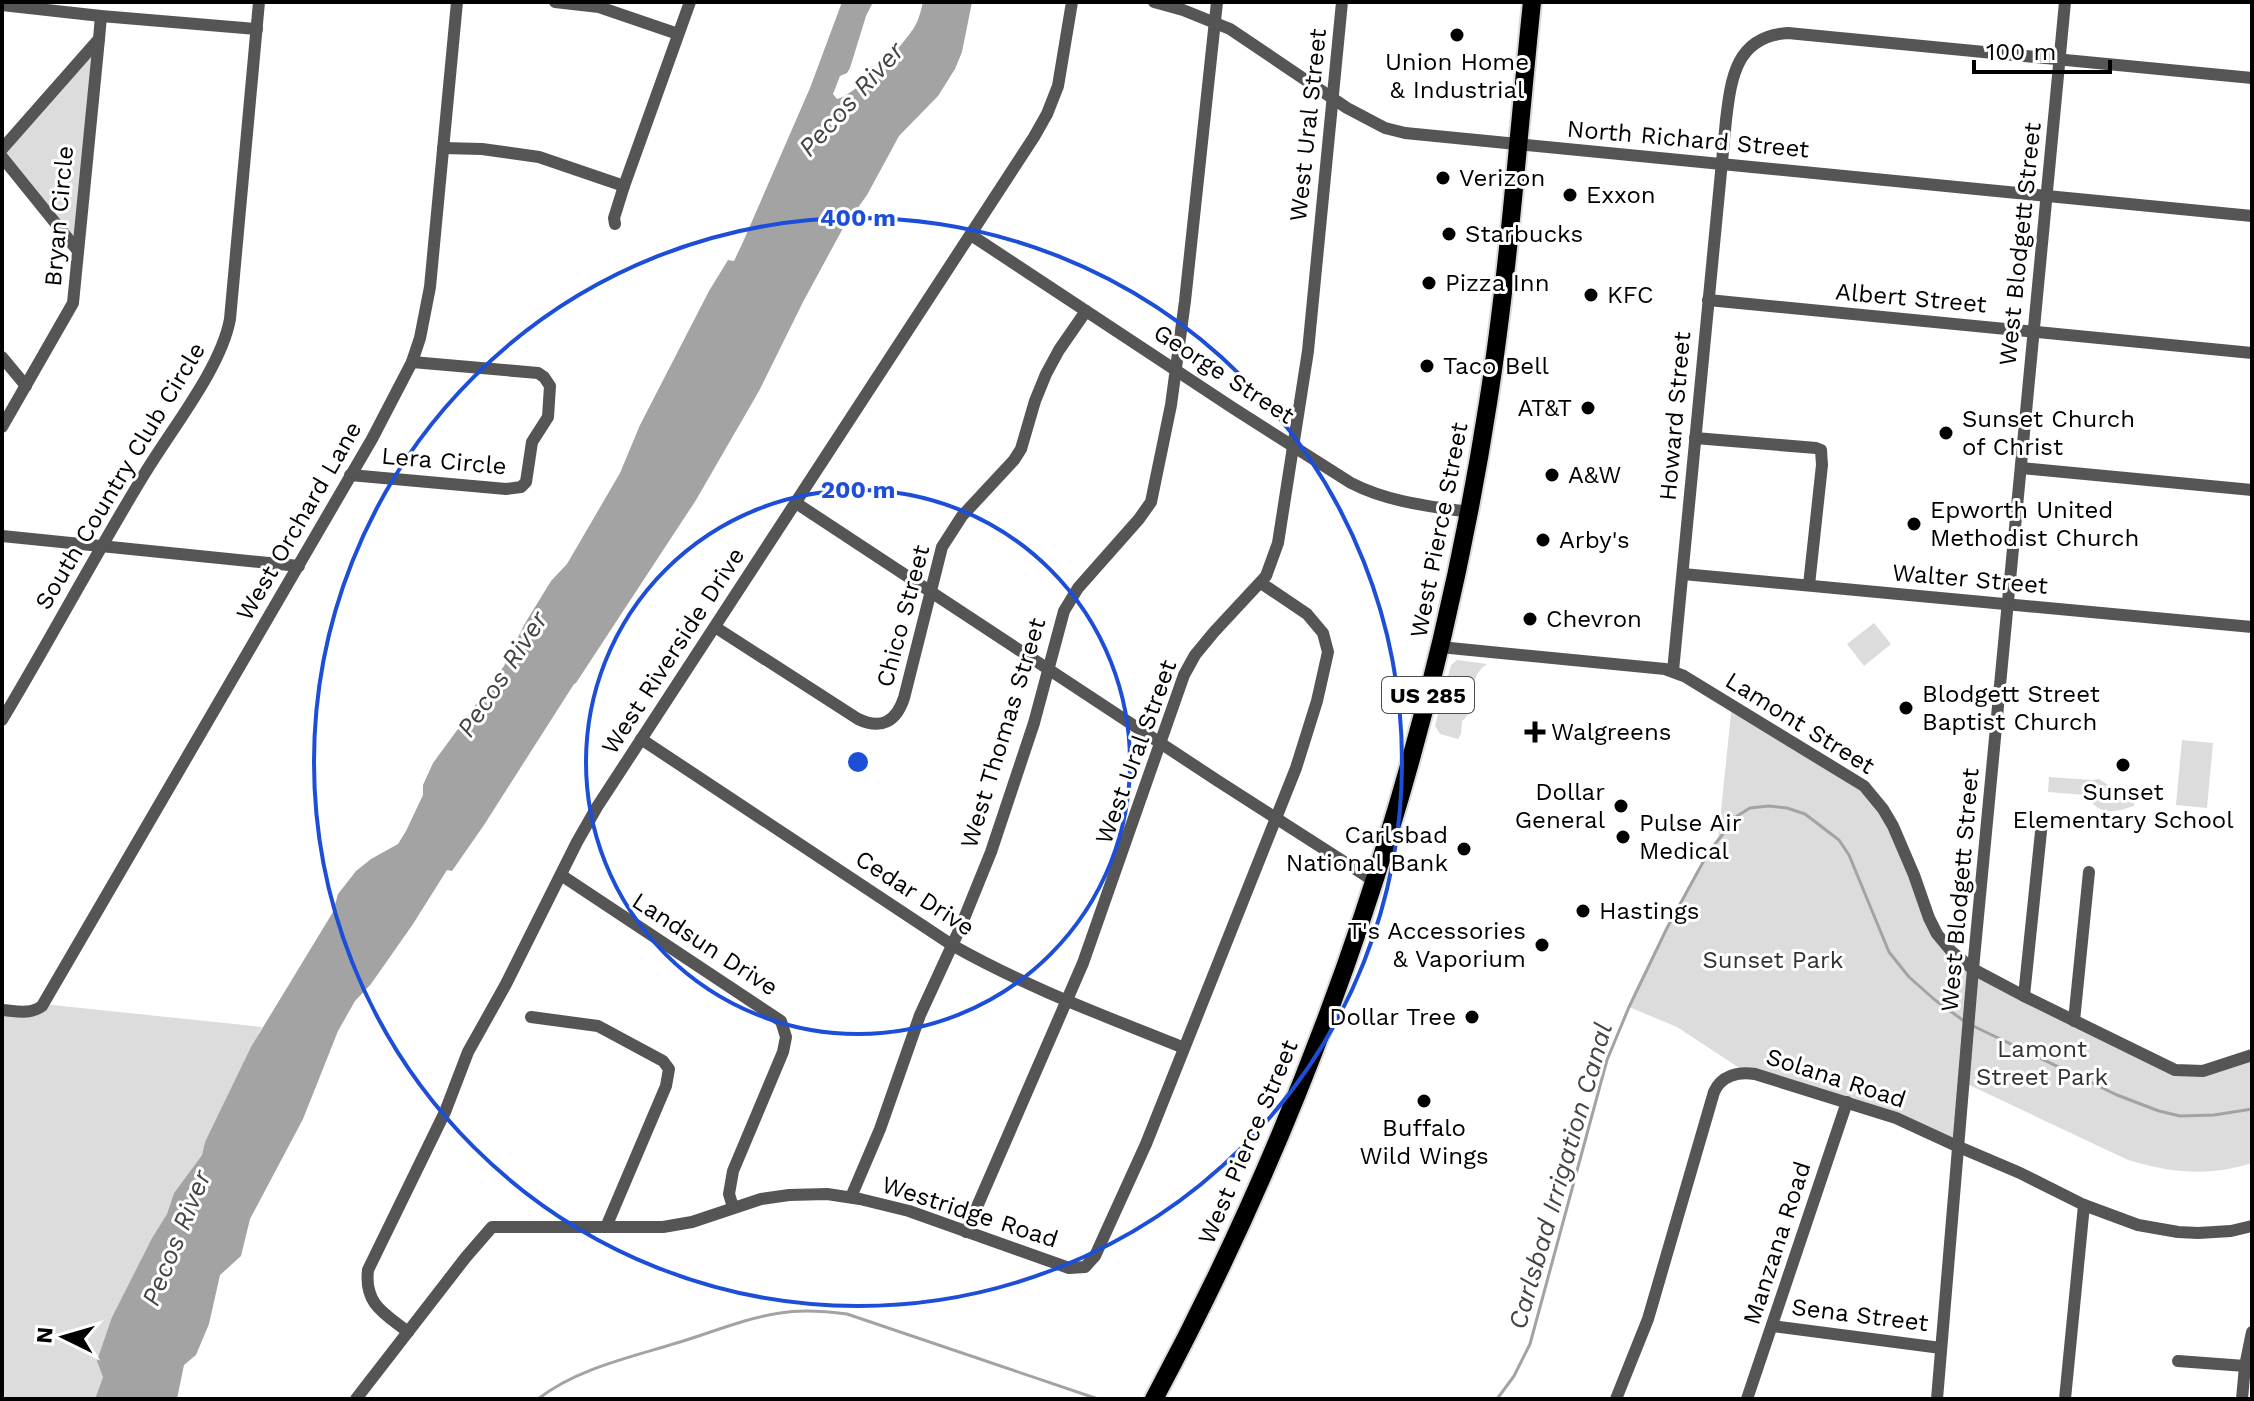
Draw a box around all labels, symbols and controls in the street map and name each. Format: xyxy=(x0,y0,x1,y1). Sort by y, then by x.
scale bar xyxy=(1974,24,2110,74)
marker: Union Home & Industrial xyxy=(1448,26,1466,44)
street label: West Ural Street xyxy=(1284,27,1332,223)
water label: Pecos River xyxy=(792,35,911,162)
text: 100 m xyxy=(1986,38,2056,66)
place label: Union Home & Industrial xyxy=(1385,48,1529,104)
street label: North Richard Street xyxy=(1566,114,1810,164)
street label: West Blodgett Street xyxy=(1993,121,2047,367)
street label: Bryan Circle xyxy=(39,145,79,287)
place label: Verizon xyxy=(1459,164,1545,192)
marker: Verizon xyxy=(1434,169,1452,187)
place label: Exxon xyxy=(1586,181,1656,209)
marker: Exxon xyxy=(1561,186,1579,204)
text: 400 m xyxy=(820,204,896,232)
place label: Starbucks xyxy=(1465,220,1583,248)
marker: Starbucks xyxy=(1440,225,1458,243)
place label: Pizza Inn xyxy=(1445,269,1550,297)
marker: Pizza Inn xyxy=(1420,274,1438,292)
street label: Albert Street xyxy=(1834,277,1988,319)
place label: KFC xyxy=(1607,281,1654,309)
marker: KFC xyxy=(1582,286,1600,304)
street label: George Street xyxy=(1149,318,1299,430)
street label: Howard Street xyxy=(1654,330,1696,502)
street label: South Country Club Circle xyxy=(29,337,211,615)
place label: Taco Bell xyxy=(1443,352,1550,380)
marker: Taco Bell xyxy=(1418,357,1436,375)
place label: AT&T xyxy=(1517,394,1572,422)
marker: AT&T xyxy=(1579,399,1597,417)
place label: Sunset Church of Christ xyxy=(1962,405,2135,461)
street label: West Orchard Lane xyxy=(231,416,367,626)
street label: West Pierce Street xyxy=(1404,420,1474,640)
marker: Sunset Church of Christ xyxy=(1937,424,1955,442)
street label: Lera Circle xyxy=(380,442,508,480)
place label: A&W xyxy=(1568,461,1621,489)
marker: A&W xyxy=(1543,466,1561,484)
text: 200 m xyxy=(821,476,895,504)
place label: Epworth United Methodist Church xyxy=(1930,496,2139,552)
marker: Epworth United Methodist Church xyxy=(1905,515,1923,533)
place label: Arby's xyxy=(1559,526,1630,554)
marker: Arby's xyxy=(1534,531,1552,549)
street label: West Riverside Drive xyxy=(596,542,750,760)
street label: Chico Street xyxy=(871,542,935,690)
street label: Walter Street xyxy=(1891,558,2049,600)
water label: Pecos River xyxy=(450,605,554,742)
place label: Chevron xyxy=(1546,605,1642,633)
marker: Chevron xyxy=(1521,610,1539,628)
street label: West Thomas Street xyxy=(955,615,1051,851)
street label: West Ural Street xyxy=(1090,656,1182,848)
street label: Lamont Street xyxy=(1720,666,1880,780)
road number: US 285 xyxy=(1382,677,1474,713)
place label: Blodgett Street Baptist Church xyxy=(1922,680,2100,736)
marker: Blodgett Street Baptist Church xyxy=(1897,699,1915,717)
place label: Walgreens xyxy=(1551,718,1671,746)
marker: Walgreens xyxy=(1526,723,1544,741)
centre of rings xyxy=(844,748,872,776)
marker: Sunset Elementary School xyxy=(2114,756,2132,774)
street label: West Blodgett Street xyxy=(1935,767,1985,1013)
place label: Dollar General xyxy=(1515,778,1606,834)
place label: Sunset Elementary School xyxy=(2012,778,2234,834)
marker: Dollar General xyxy=(1612,797,1630,815)
place label: Pulse Air Medical xyxy=(1639,809,1742,865)
place label: Carlsbad National Bank xyxy=(1286,821,1448,877)
marker: Pulse Air Medical xyxy=(1614,828,1632,846)
marker: Carlsbad National Bank xyxy=(1455,840,1473,858)
street label: Cedar Drive xyxy=(850,844,980,942)
street label: Landsun Drive xyxy=(627,887,783,1001)
place label: Hastings xyxy=(1599,897,1699,925)
marker: Hastings xyxy=(1574,902,1592,920)
place label: T's Accessories & Vaporium xyxy=(1348,917,1526,973)
marker: T's Accessories & Vaporium xyxy=(1533,936,1551,954)
park label: Sunset Park xyxy=(1703,946,1844,974)
place label: Dollar Tree xyxy=(1329,1003,1456,1031)
marker: Dollar Tree xyxy=(1463,1008,1481,1026)
water label: Carlsbad Irrigation Canal xyxy=(1502,1019,1618,1333)
park label: Lamont Street Park xyxy=(1976,1035,2108,1091)
street label: West Pierce Street xyxy=(1192,1036,1304,1248)
street label: Solana Road xyxy=(1763,1042,1909,1114)
marker: Buffalo Wild Wings xyxy=(1415,1092,1433,1110)
place label: Buffalo Wild Wings xyxy=(1359,1114,1489,1170)
street label: Manzana Road xyxy=(1737,1158,1817,1328)
water label: Pecos River xyxy=(135,1165,217,1310)
street label: Westridge Road xyxy=(878,1170,1062,1254)
street label: Sena Street xyxy=(1790,1293,1930,1337)
north arrow xyxy=(24,1297,104,1377)
text: N xyxy=(31,1326,58,1345)

